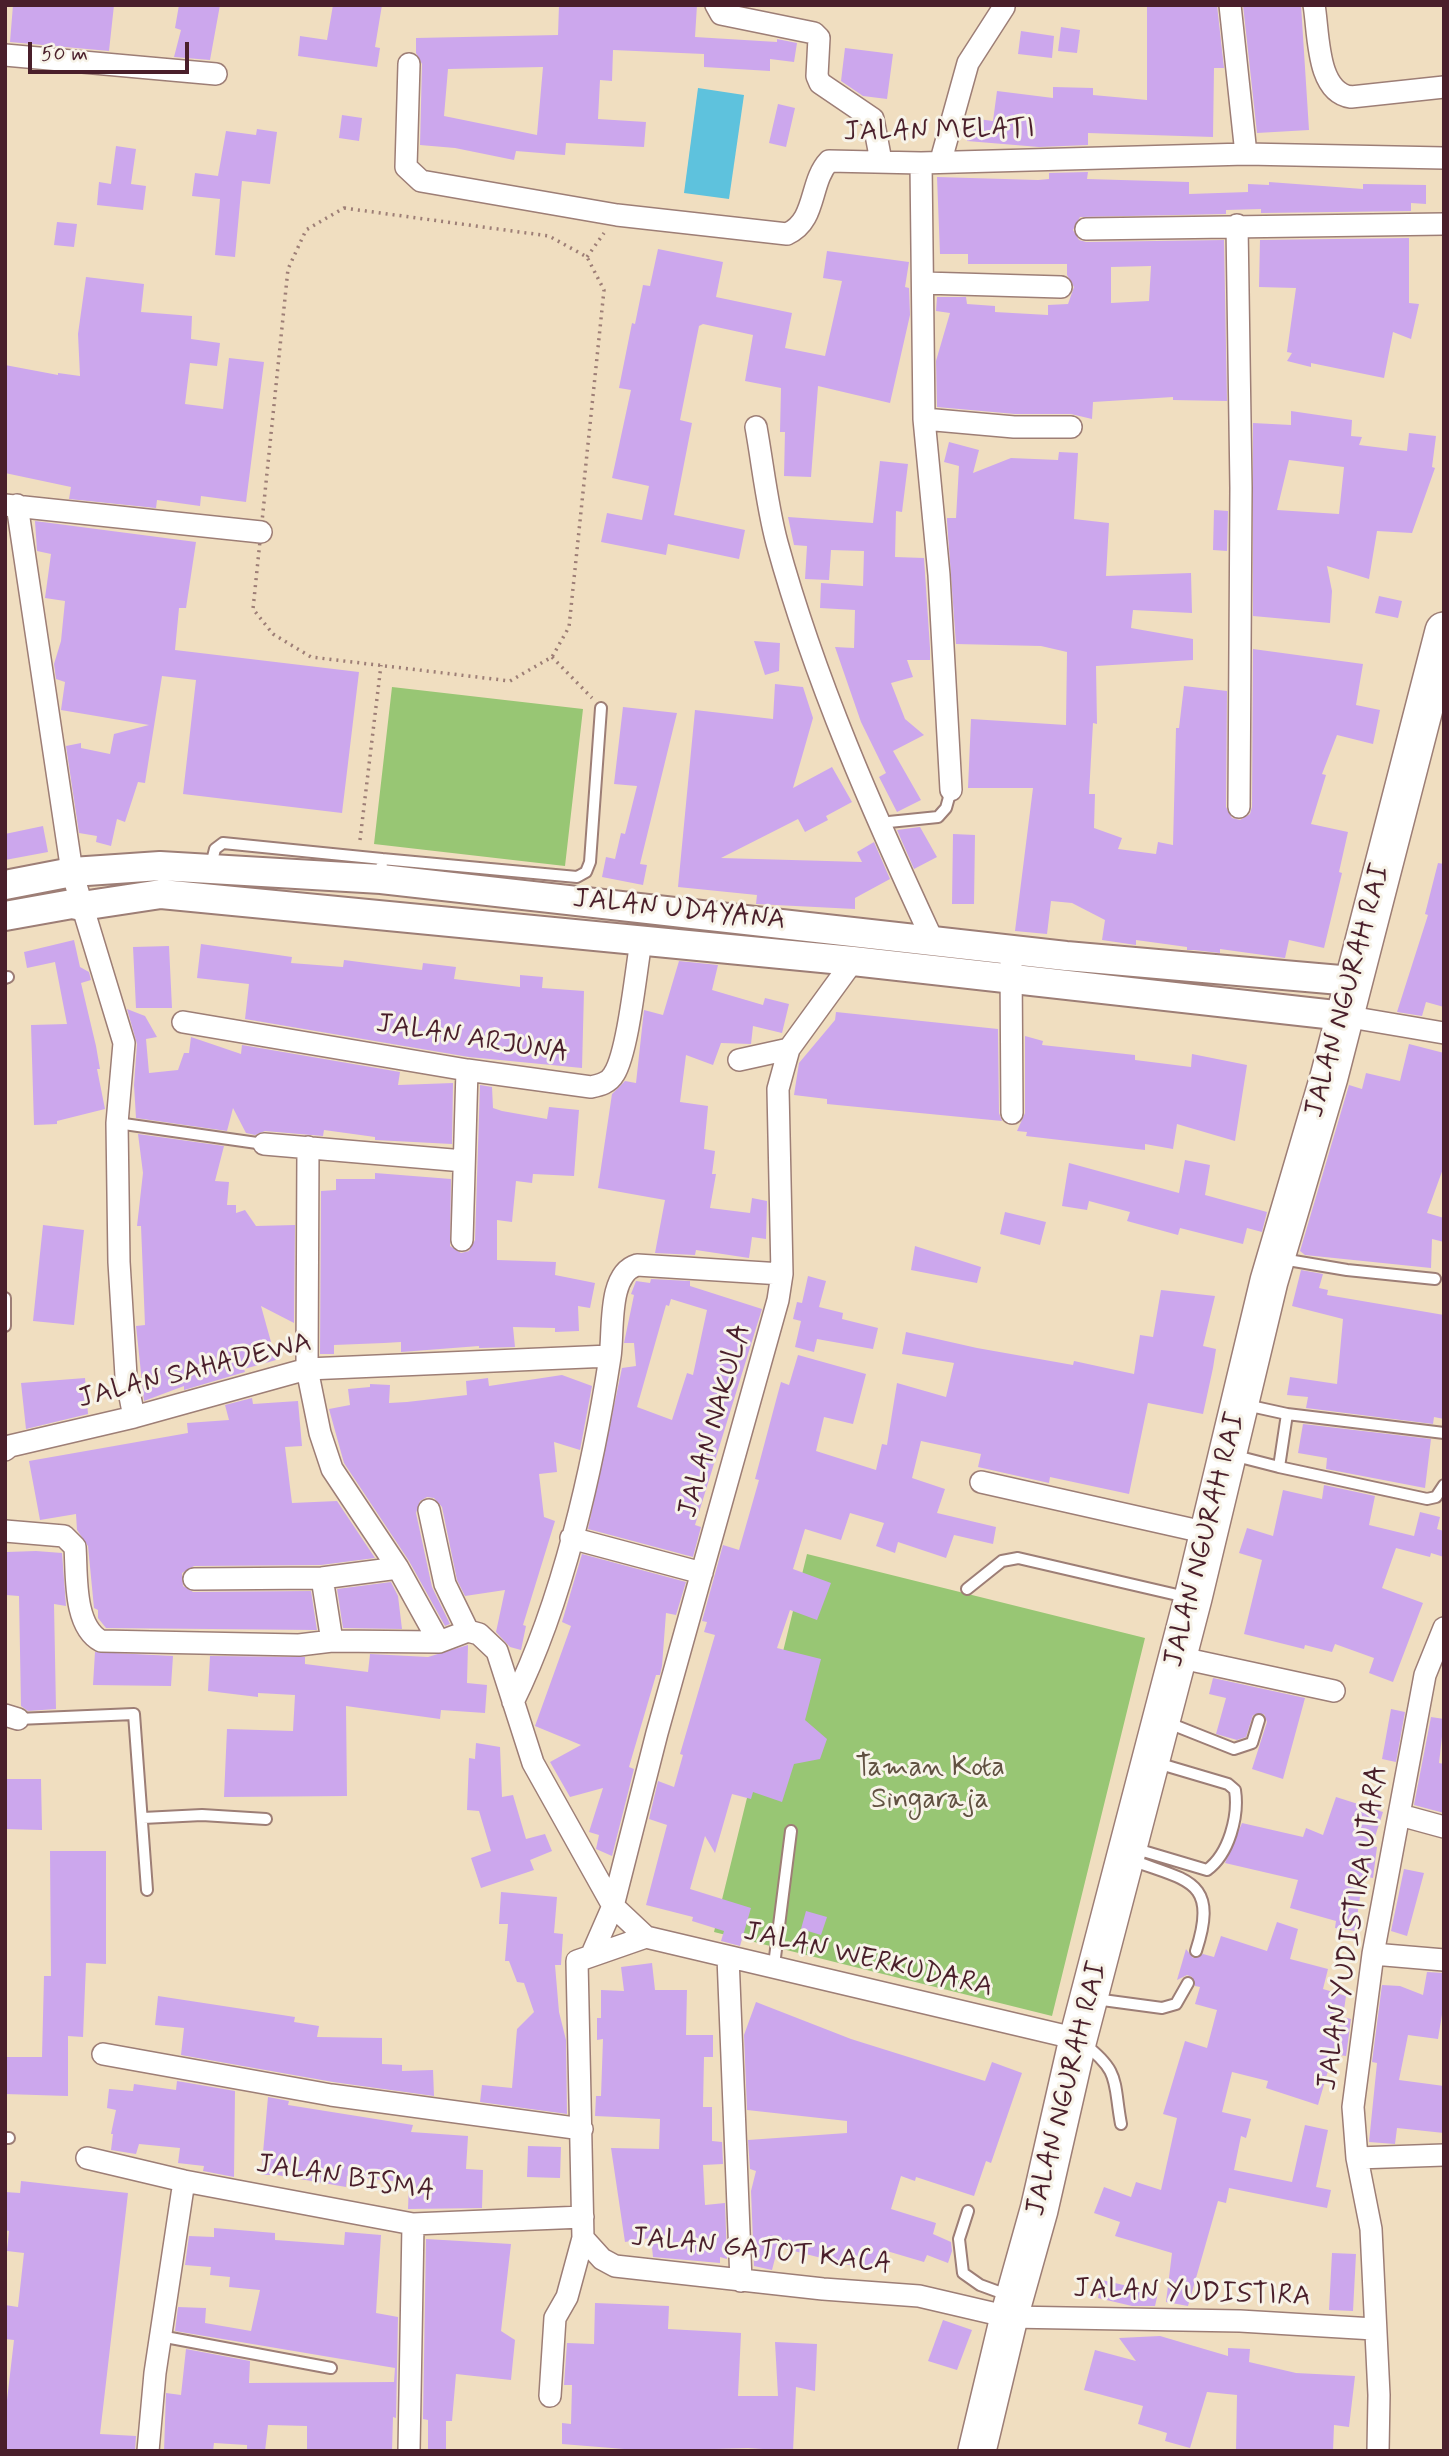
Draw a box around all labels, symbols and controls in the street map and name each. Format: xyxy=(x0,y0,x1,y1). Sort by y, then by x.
scale bar xyxy=(32,28,192,72)
text: 50 m xyxy=(41,40,88,68)
street label: JALAN MELATI xyxy=(843,114,1035,150)
street label: JALAN NGURAH RAI xyxy=(1299,860,1399,1122)
street label: JALAN UDAYANA xyxy=(571,883,787,939)
street label: JALAN ARJUNA xyxy=(373,1008,571,1072)
street label: JALAN NAKULA xyxy=(672,1320,760,1522)
street label: JALAN SAHADEWA xyxy=(75,1327,315,1417)
street label: JALAN NGURAH RAI xyxy=(1158,1409,1254,1671)
park label: Taman Kota Singaraja xyxy=(855,1752,1005,1818)
street label: JALAN YUDISTIRA UTARA xyxy=(1312,1763,1396,2093)
street label: JALAN WERKUDARA xyxy=(740,1916,996,2006)
street label: JALAN NGURAH RAI xyxy=(1020,1958,1116,2220)
street label: JALAN BISMA xyxy=(254,2148,436,2210)
street label: JALAN GATOT KACA xyxy=(629,2222,893,2282)
street label: JALAN YUDISTIRA xyxy=(1073,2273,1311,2315)

